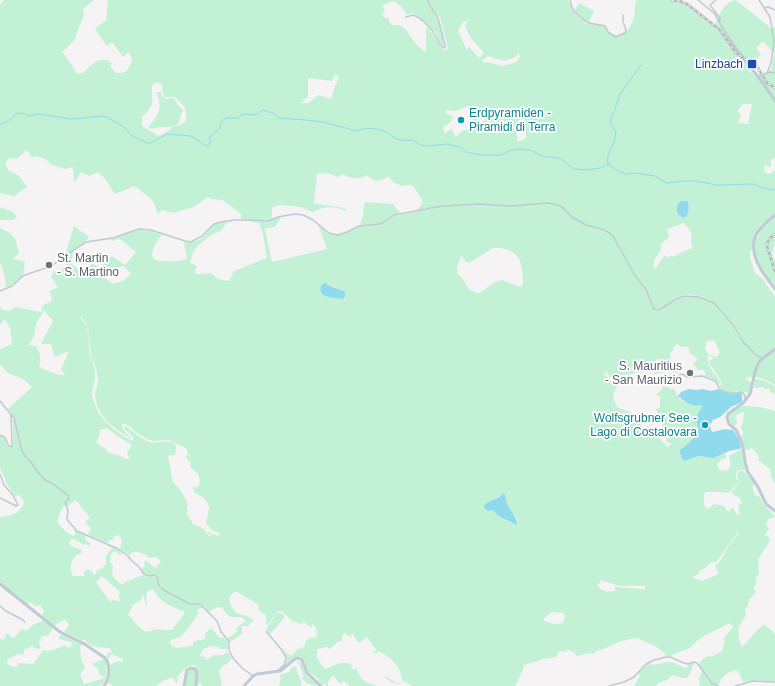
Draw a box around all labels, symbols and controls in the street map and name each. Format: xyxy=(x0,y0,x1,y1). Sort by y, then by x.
place label: Linzbach xyxy=(695,57,743,71)
marker: Linzbach xyxy=(746,58,758,70)
place label: Erdpyramiden - Piramidi di Terra xyxy=(469,106,556,134)
marker: Erdpyramiden - Piramidi di Terra xyxy=(456,115,466,125)
place label: St. Martin - S. Martino xyxy=(57,251,119,279)
marker: St. Martin - S. Martino xyxy=(44,260,54,270)
place label: S. Mauritius - San Maurizio xyxy=(605,359,682,387)
marker: S. Mauritius - San Maurizio xyxy=(685,368,695,378)
place label: Wolfsgrubner See - Lago di Costalovara xyxy=(590,411,697,439)
marker: Wolfsgrubner See - Lago di Costalovara xyxy=(700,420,710,430)

